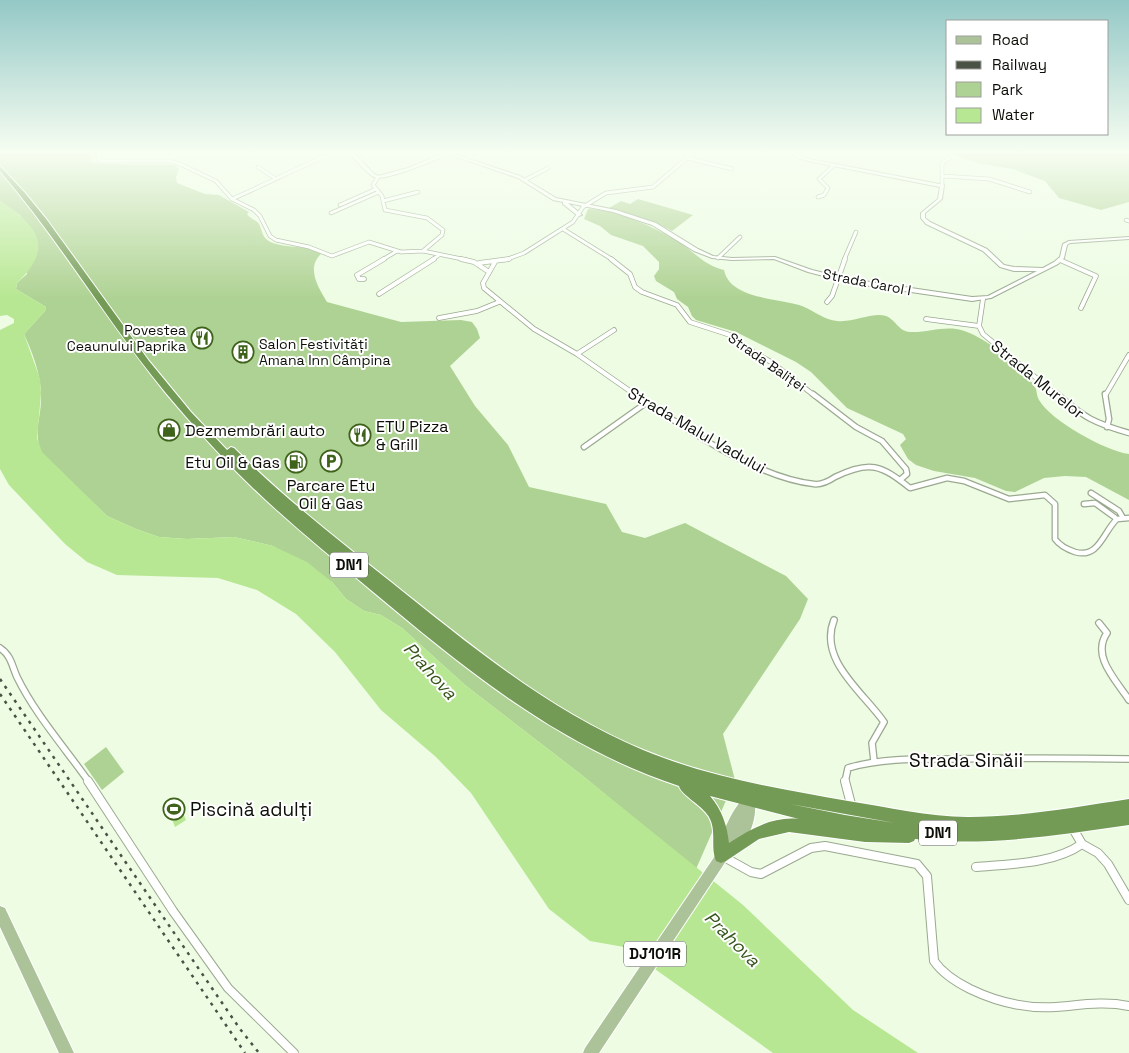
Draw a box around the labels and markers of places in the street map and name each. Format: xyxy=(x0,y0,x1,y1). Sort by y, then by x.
place label: Povestea Ceaunului Paprika xyxy=(67,321,186,355)
restaurant icon: Povestea Ceaunului Paprika xyxy=(190,326,214,350)
place label: Salon Festivități Amana Inn Câmpina xyxy=(259,335,390,369)
building icon: Salon Festivități Amana Inn Câmpina xyxy=(231,340,255,364)
place label: ETU Pizza & Grill xyxy=(376,416,449,455)
shop icon: Dezmembrări auto xyxy=(157,418,181,442)
place label: Dezmembrări auto xyxy=(185,420,325,441)
restaurant icon: ETU Pizza & Grill xyxy=(348,423,372,447)
parking icon: Parcare Etu Oil & Gas xyxy=(319,449,343,473)
fuel station icon: Etu Oil & Gas xyxy=(284,450,308,474)
place label: Etu Oil & Gas xyxy=(185,452,280,473)
place label: Parcare Etu Oil & Gas xyxy=(287,475,375,514)
sports icon: Piscină adulți xyxy=(162,797,186,821)
place label: Piscină adulți xyxy=(190,797,312,822)

